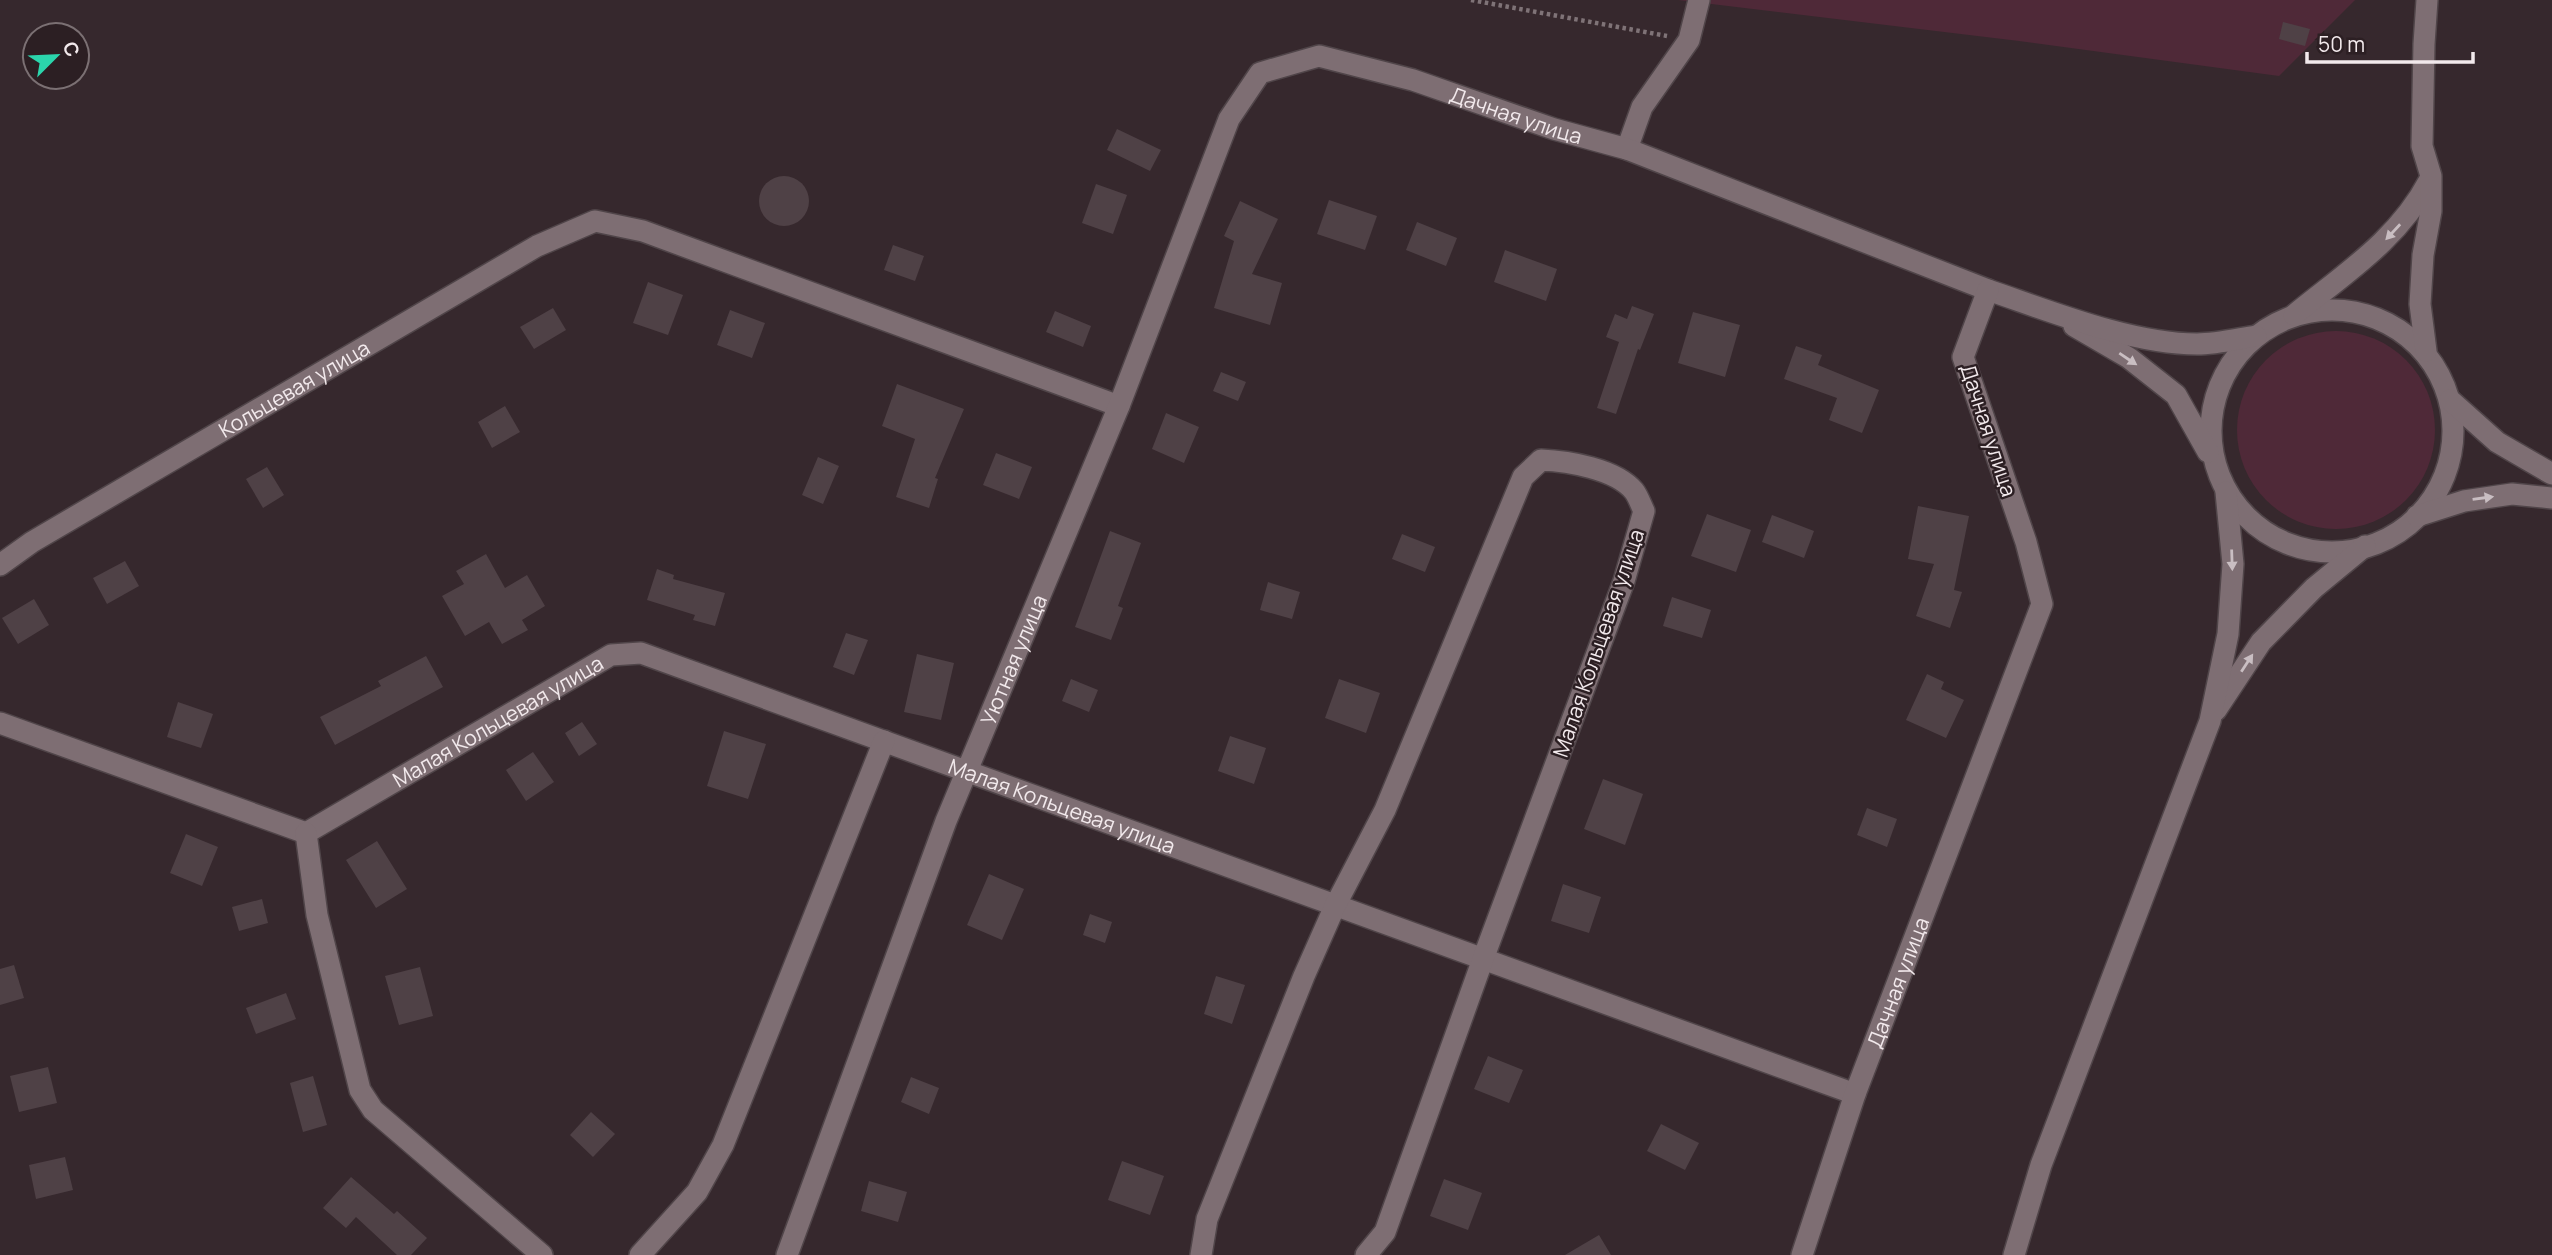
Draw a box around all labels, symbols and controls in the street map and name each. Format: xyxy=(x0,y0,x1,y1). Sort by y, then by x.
north arrow xyxy=(21,21,91,91)
scale bar xyxy=(2307,21,2473,65)
text: 50 m xyxy=(2318,30,2365,58)
text: С xyxy=(57,37,86,61)
street label: Дачная улица xyxy=(1446,80,1585,150)
one-way arrow xyxy=(2385,223,2401,241)
street label: Кольцевая улица xyxy=(213,333,375,444)
one-way arrow xyxy=(2119,352,2137,366)
street label: Дачная улица xyxy=(1954,360,2024,500)
one-way arrow xyxy=(2472,492,2494,503)
street label: Малая Кольцевая улица xyxy=(1546,525,1650,761)
one-way arrow xyxy=(2226,550,2237,572)
street label: Уютная улица xyxy=(974,590,1053,729)
street label: Малая Кольцевая улица xyxy=(387,649,608,794)
one-way arrow xyxy=(2240,654,2253,673)
street label: Малая Кольцевая улица xyxy=(945,752,1179,860)
street label: Дачная улица xyxy=(1860,913,1935,1052)

